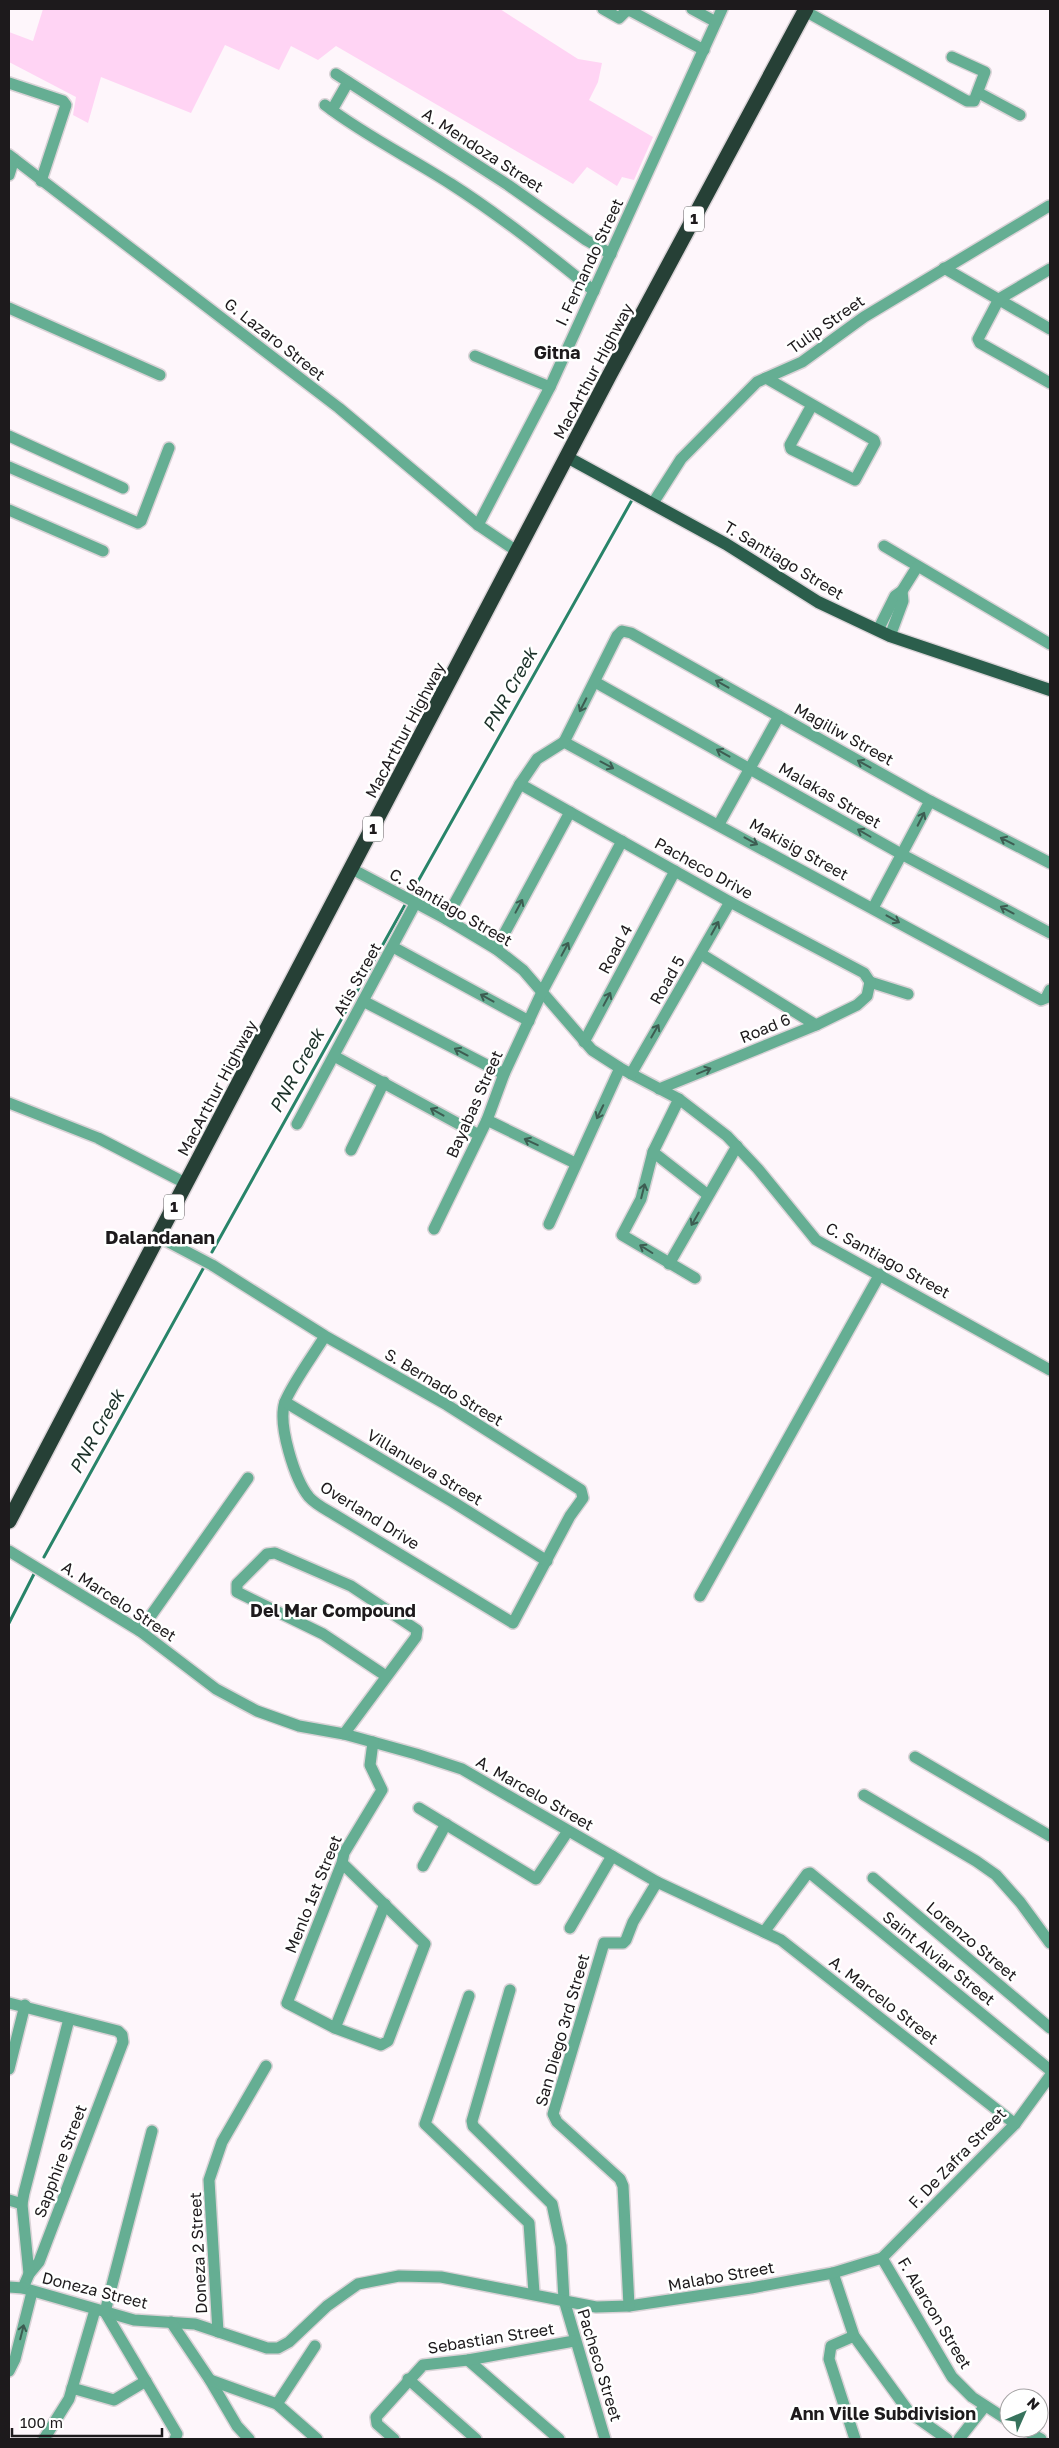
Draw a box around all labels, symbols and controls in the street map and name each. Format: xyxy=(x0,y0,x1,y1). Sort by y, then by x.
street label: A. Mendoza Street xyxy=(419,103,547,197)
street label: I. Fernando Street xyxy=(551,195,627,329)
road number: 1 xyxy=(684,206,704,232)
street label: Tulip Street xyxy=(784,290,868,358)
street label: G. Lazaro Street xyxy=(221,293,329,385)
street label: MacArthur Highway xyxy=(549,299,637,442)
district label: Gitna xyxy=(534,341,580,363)
street label: T. Santiago Street xyxy=(720,516,848,604)
water label: PNR Creek xyxy=(477,642,542,735)
street label: MacArthur Highway xyxy=(361,658,449,801)
one-way arrow xyxy=(715,679,730,689)
one-way arrow xyxy=(578,697,587,712)
street label: Magiliw Street xyxy=(791,698,897,770)
one-way arrow xyxy=(716,748,730,758)
street label: Malakas Street xyxy=(775,758,885,832)
one-way arrow xyxy=(857,759,872,768)
one-way arrow xyxy=(600,760,614,770)
one-way arrow xyxy=(917,812,926,827)
street label: Makisig Street xyxy=(746,814,852,884)
road number: 1 xyxy=(363,816,383,842)
one-way arrow xyxy=(857,828,872,838)
street label: Pacheco Drive xyxy=(651,833,757,903)
one-way arrow xyxy=(1000,836,1015,845)
one-way arrow xyxy=(743,837,757,847)
street label: C. Santiago Street xyxy=(386,864,516,950)
one-way arrow xyxy=(515,900,525,914)
one-way arrow xyxy=(1000,905,1015,915)
one-way arrow xyxy=(885,915,900,924)
one-way arrow xyxy=(710,920,720,935)
street label: Road 4 xyxy=(594,921,636,977)
street label: Atis Street xyxy=(329,939,385,1019)
one-way arrow xyxy=(560,942,570,957)
street label: Road 5 xyxy=(645,952,689,1008)
one-way arrow xyxy=(480,992,494,1002)
one-way arrow xyxy=(602,992,612,1007)
street label: Road 6 xyxy=(737,1009,793,1047)
street label: MacArthur Highway xyxy=(173,1016,261,1159)
water label: PNR Creek xyxy=(264,1023,329,1116)
one-way arrow xyxy=(651,1025,661,1039)
street label: Bayabas Street xyxy=(441,1047,507,1161)
one-way arrow xyxy=(454,1047,469,1056)
one-way arrow xyxy=(697,1065,712,1074)
one-way arrow xyxy=(594,1104,604,1119)
one-way arrow xyxy=(430,1106,445,1116)
one-way arrow xyxy=(524,1137,539,1147)
one-way arrow xyxy=(639,1183,648,1199)
road number: 1 xyxy=(164,1194,184,1220)
one-way arrow xyxy=(690,1211,700,1226)
street label: C. Santiago Street xyxy=(822,1218,954,1302)
district label: Dalandanan xyxy=(105,1225,215,1248)
one-way arrow xyxy=(639,1244,653,1254)
street label: S. Bernado Street xyxy=(381,1344,507,1430)
water label: PNR Creek xyxy=(64,1384,129,1477)
street label: Villanueva Street xyxy=(363,1425,487,1509)
street label: Overland Drive xyxy=(317,1476,423,1554)
street label: A. Marcelo Street xyxy=(58,1557,180,1645)
district label: Del Mar Compound xyxy=(250,1599,416,1621)
street label: A. Marcelo Street xyxy=(473,1751,597,1835)
street label: Menlo 1st Street xyxy=(280,1832,346,1956)
street label: Lorenzo Street xyxy=(922,1897,1022,1985)
street label: Saint Alviar Street xyxy=(879,1907,999,2009)
street label: San Diego 3rd Street xyxy=(531,1951,593,2109)
street label: A. Marcelo Street xyxy=(826,1951,942,2049)
street label: Sapphire Street xyxy=(29,2101,91,2221)
street label: F. De Zafra Street xyxy=(904,2104,1010,2212)
street label: Doneza 2 Street xyxy=(185,2192,211,2314)
street label: F. Alarcon Street xyxy=(894,2254,976,2372)
street label: Malabo Street xyxy=(666,2257,776,2295)
street label: Doneza Street xyxy=(40,2267,150,2313)
street label: Pacheco Street xyxy=(573,2306,627,2424)
street label: Sebastian Street xyxy=(426,2318,556,2358)
one-way arrow xyxy=(18,2325,27,2341)
north arrow xyxy=(999,2388,1049,2438)
text: N xyxy=(1024,2394,1043,2413)
district label: Ann Ville Subdivision xyxy=(790,2402,976,2424)
scale bar xyxy=(12,2406,162,2438)
text: 100 m xyxy=(20,2413,63,2431)

